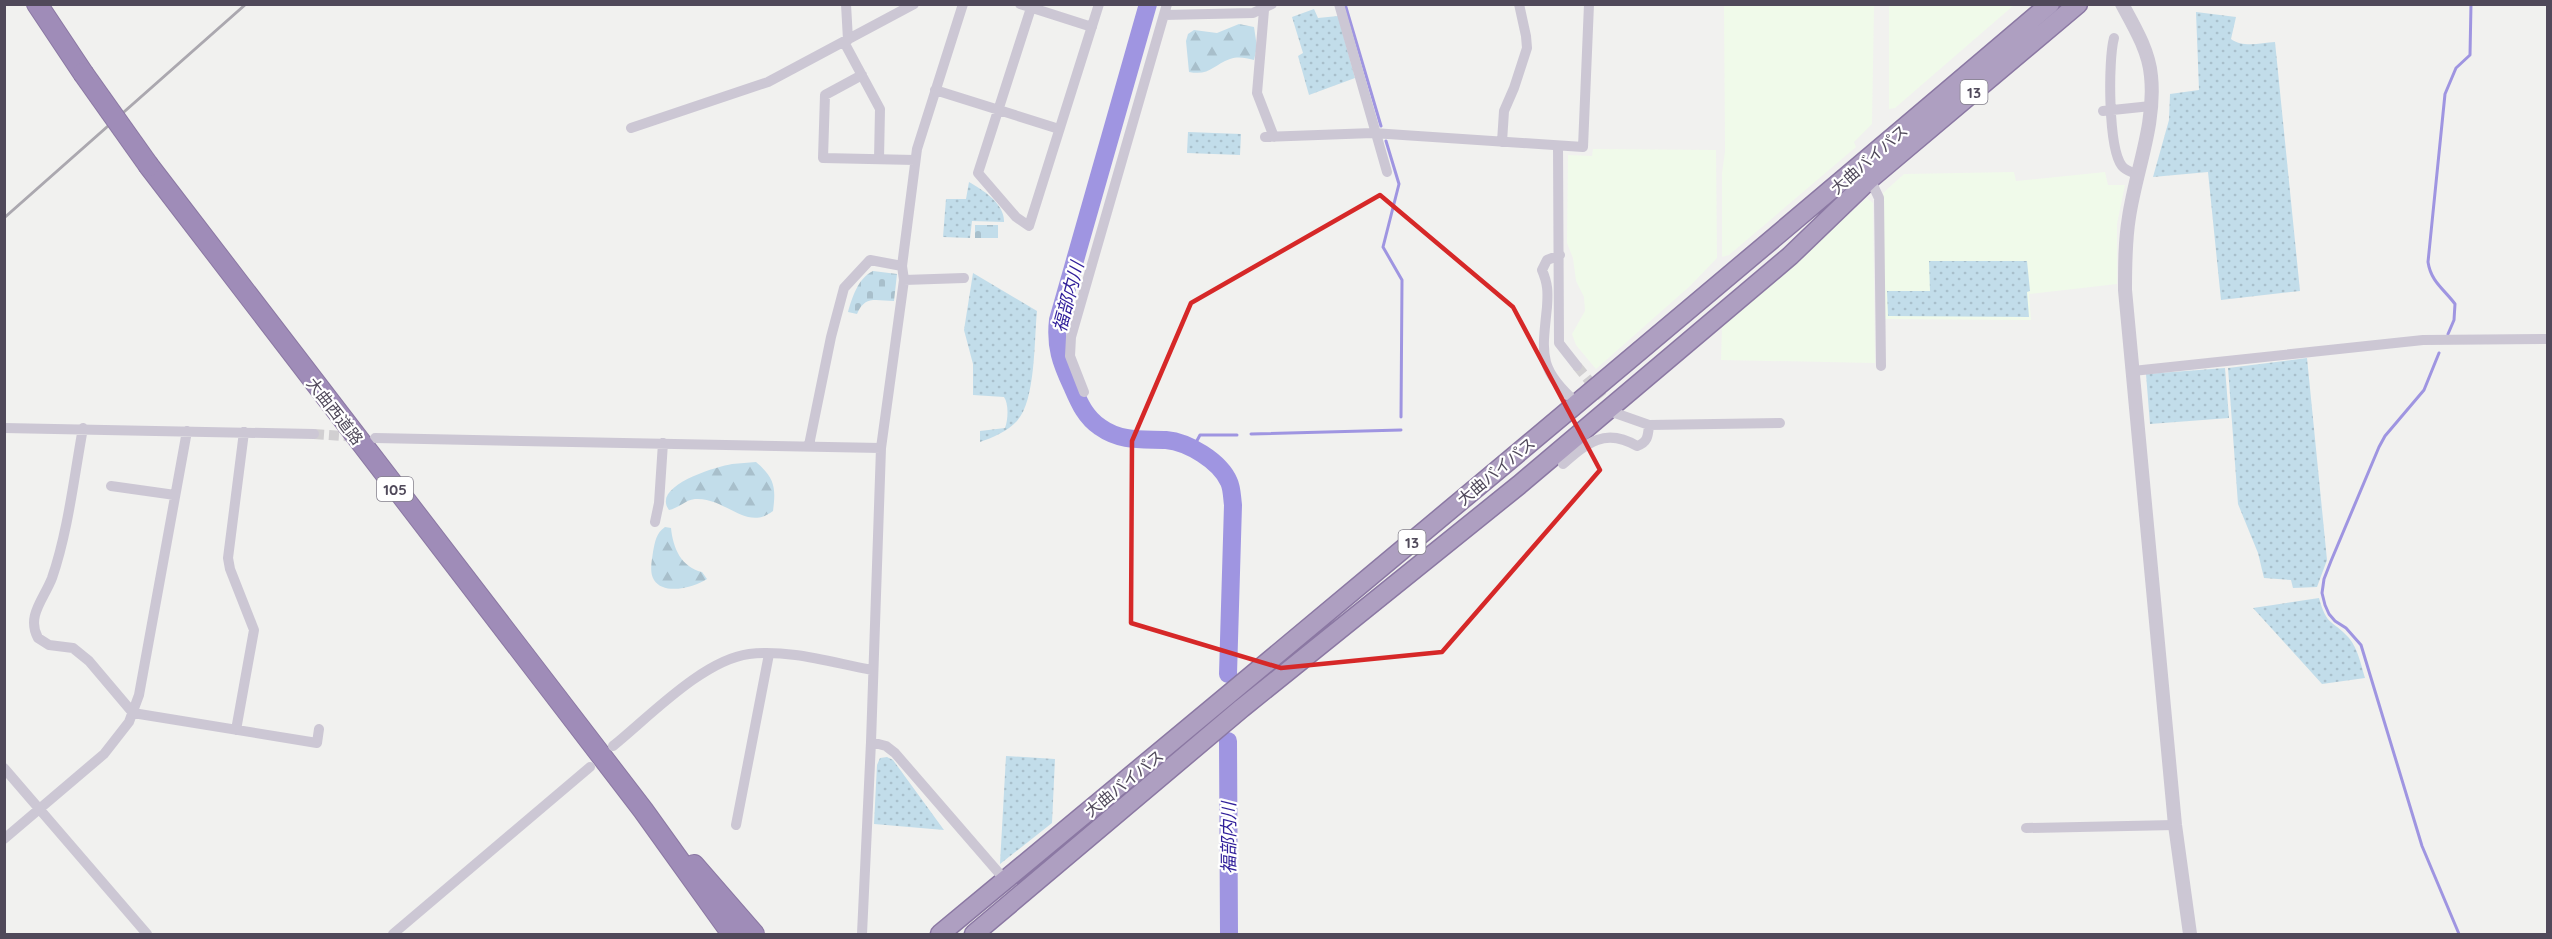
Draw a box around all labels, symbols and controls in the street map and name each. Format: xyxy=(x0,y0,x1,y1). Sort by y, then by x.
road number: 13 xyxy=(1960,80,1988,104)
street label: 大曲バイパス xyxy=(1826,120,1912,198)
water label: 福部内川 xyxy=(1048,257,1089,335)
street label: 大曲西道路 xyxy=(302,373,368,449)
street label: 大曲バイパス xyxy=(1453,433,1539,509)
road number: 105 xyxy=(377,477,413,501)
road number: 13 xyxy=(1398,530,1426,554)
street label: 大曲バイパス xyxy=(1081,745,1167,821)
water label: 福部内川 xyxy=(1217,800,1240,874)

